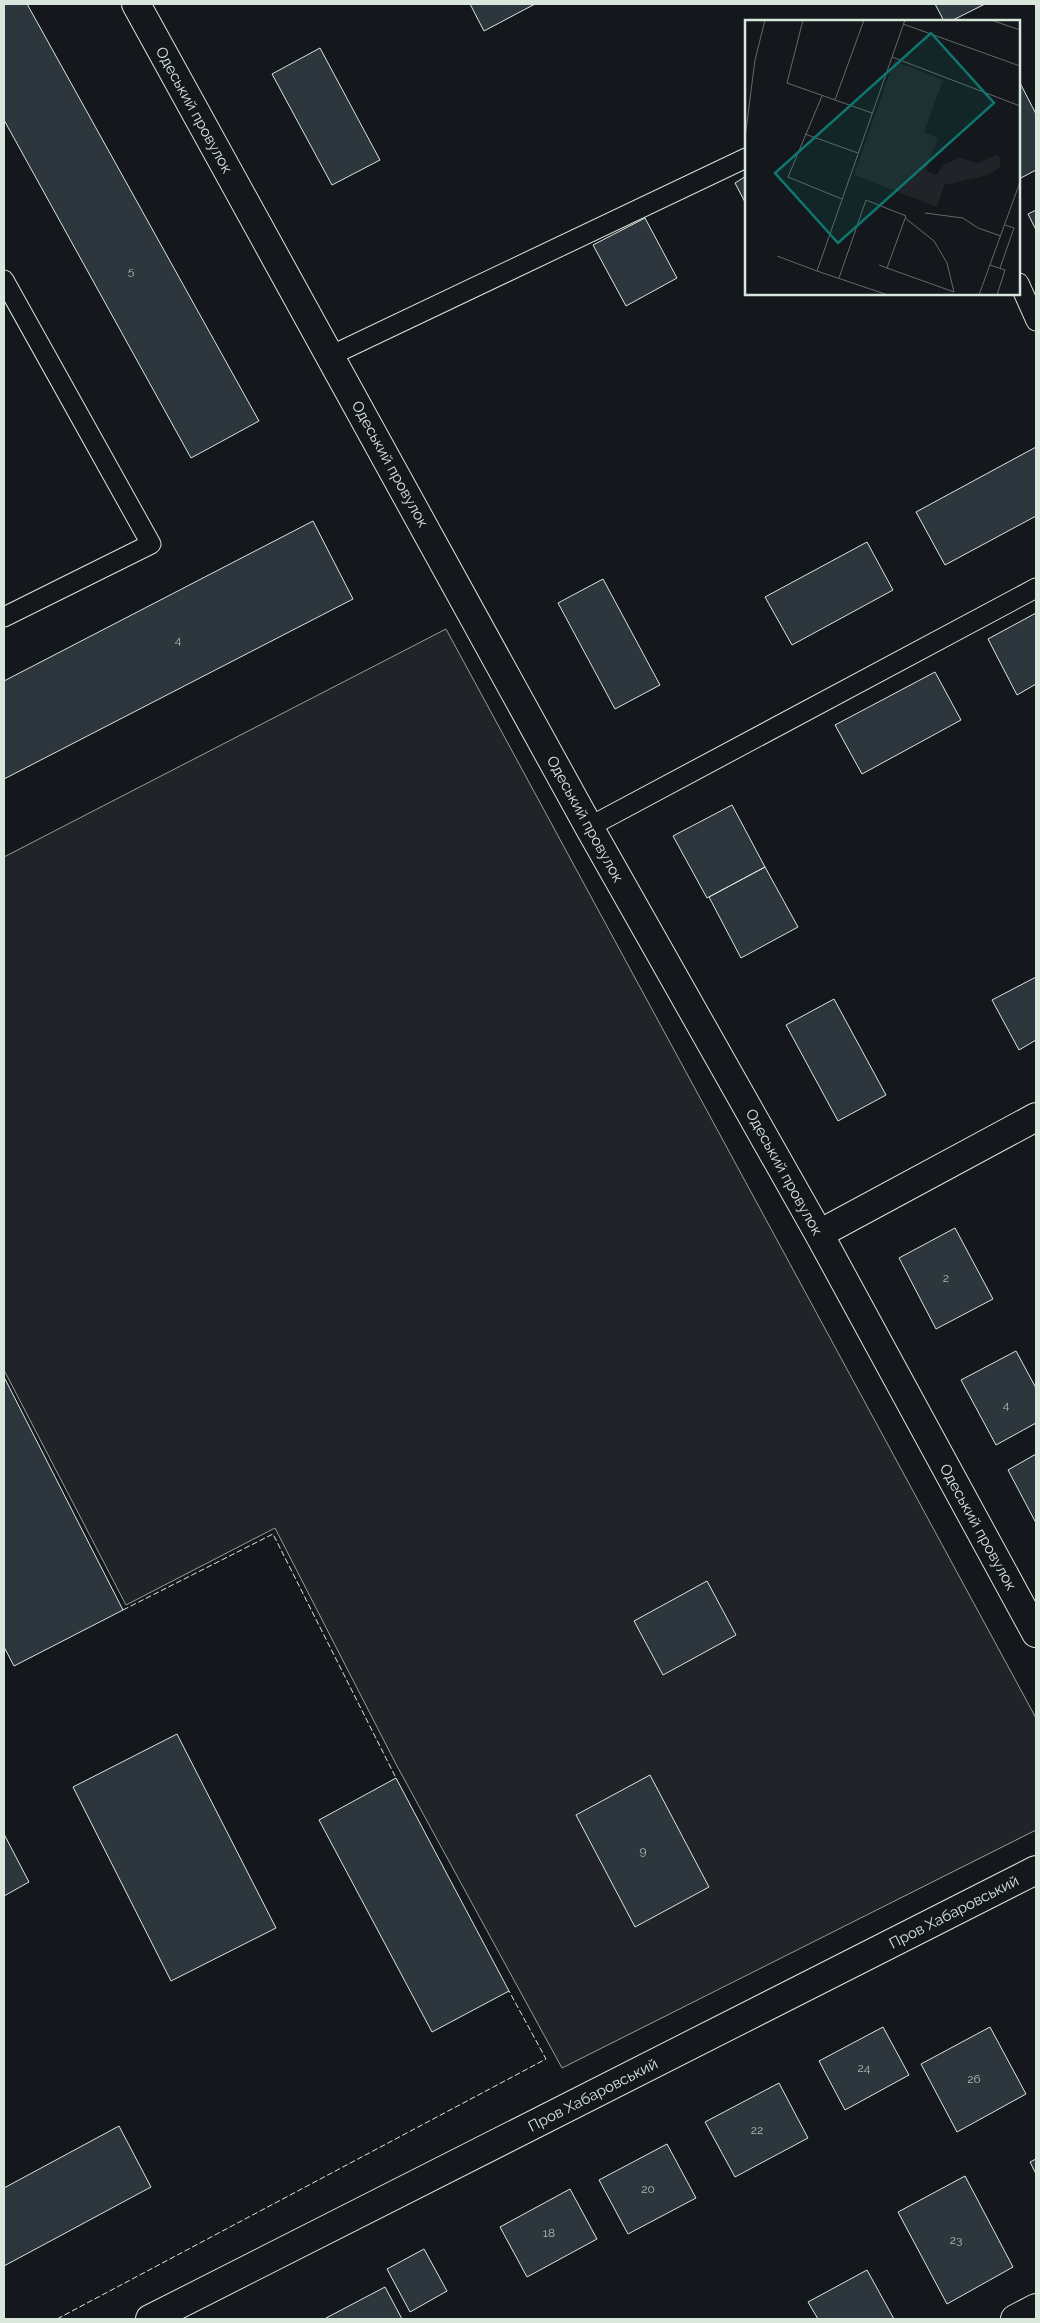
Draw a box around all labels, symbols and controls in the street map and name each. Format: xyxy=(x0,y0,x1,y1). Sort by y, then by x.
inset map xyxy=(745,20,1020,295)
street label: Одеський провулок xyxy=(152,44,236,177)
house number: 5 xyxy=(128,264,135,278)
street label: Одеський провулок xyxy=(348,398,432,531)
house number: 4 xyxy=(175,633,182,647)
street label: Одеський провулок xyxy=(543,753,627,886)
street label: Одеський провулок xyxy=(742,1106,826,1239)
house number: 2 xyxy=(943,1271,949,1285)
house number: 4 xyxy=(1003,1398,1010,1412)
street label: Одеський провулок xyxy=(936,1461,1020,1594)
house number: 9 xyxy=(639,1844,647,1858)
street label: Пров Хабаровський xyxy=(886,1872,1022,1952)
street label: Пров Хабаровський xyxy=(525,2055,661,2135)
house number: 24 xyxy=(858,2061,871,2075)
house number: 26 xyxy=(967,2072,981,2086)
house number: 22 xyxy=(751,2123,763,2137)
house number: 20 xyxy=(641,2182,655,2196)
house number: 18 xyxy=(543,2226,555,2240)
house number: 23 xyxy=(950,2233,962,2247)

